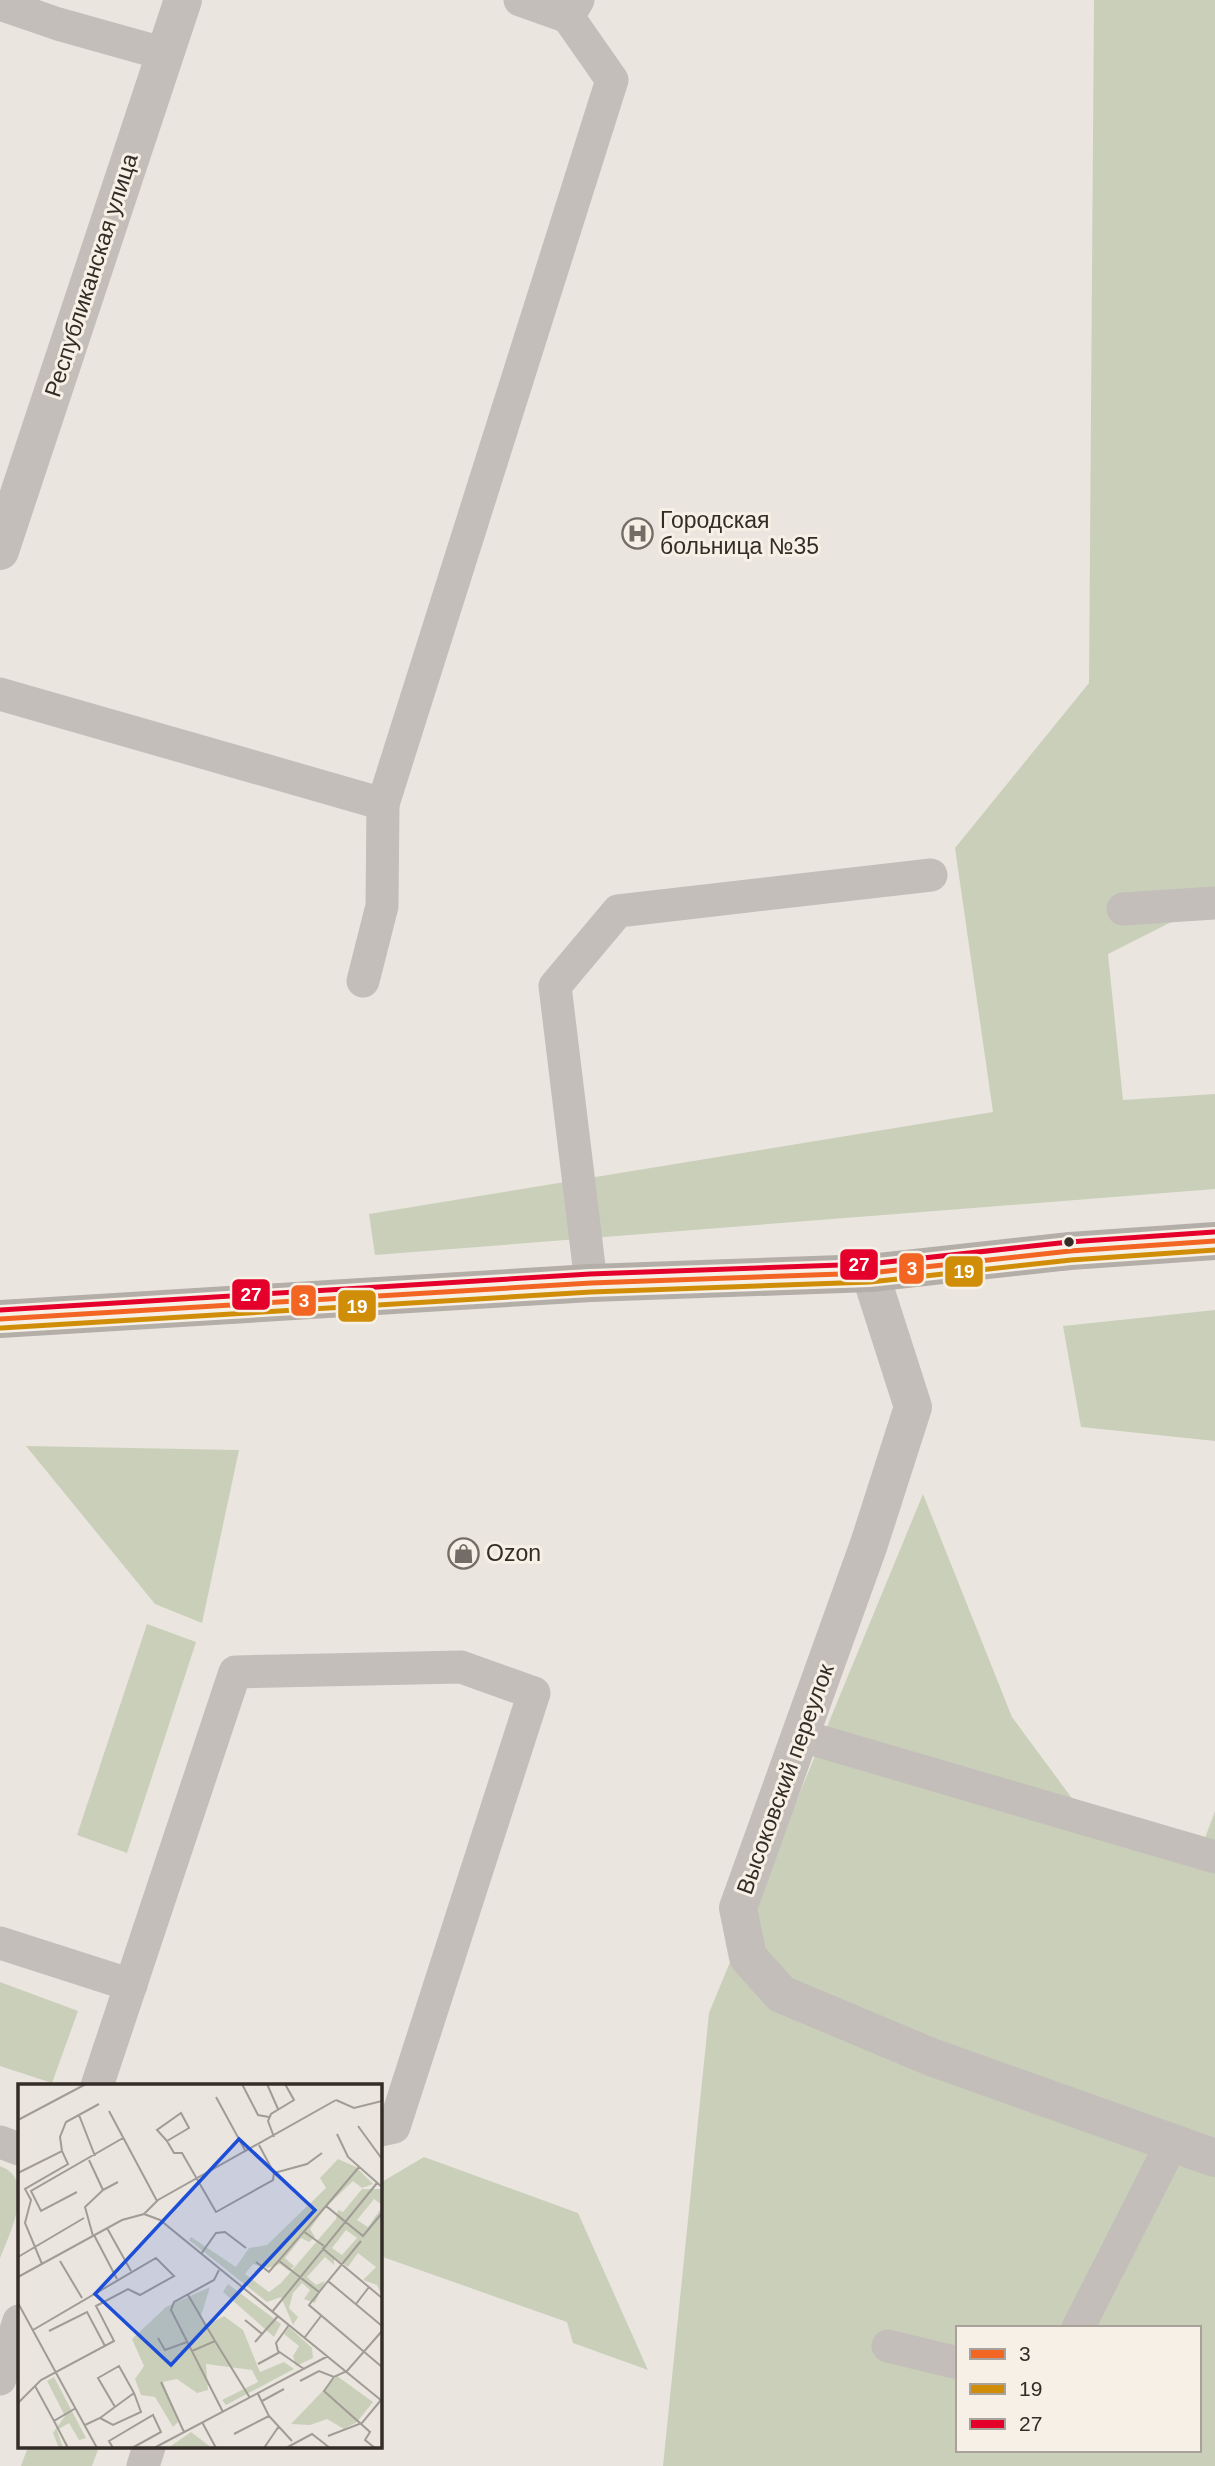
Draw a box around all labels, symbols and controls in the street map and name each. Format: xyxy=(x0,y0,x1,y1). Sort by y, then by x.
street label: Республиканская улица xyxy=(39,150,143,400)
place label: Городская больница №35 xyxy=(660,507,819,559)
hospital icon: Городская больница №35 xyxy=(620,516,654,550)
unlabelled marker xyxy=(1062,1235,1076,1249)
line badge: 27 xyxy=(839,1248,879,1281)
line badge: 3 xyxy=(898,1252,925,1285)
text: 27 xyxy=(848,1254,870,1275)
line badge: 19 xyxy=(944,1255,984,1288)
text: 3 xyxy=(907,1258,917,1279)
text: 19 xyxy=(953,1261,975,1282)
line badge: 27 xyxy=(231,1278,271,1311)
text: 27 xyxy=(240,1284,262,1305)
line badge: 3 xyxy=(290,1284,317,1317)
line badge: 19 xyxy=(337,1289,377,1323)
text: 3 xyxy=(299,1290,309,1311)
text: 19 xyxy=(346,1296,368,1317)
shop icon: Ozon xyxy=(446,1536,480,1570)
place label: Ozon xyxy=(486,1540,541,1566)
street label: Высоковский переулок xyxy=(731,1659,839,1898)
inset map xyxy=(18,2084,382,2448)
legend xyxy=(956,2326,1201,2452)
text: 3 xyxy=(1019,2342,1031,2365)
text: 19 xyxy=(1019,2377,1042,2400)
text: 27 xyxy=(1019,2412,1042,2435)

